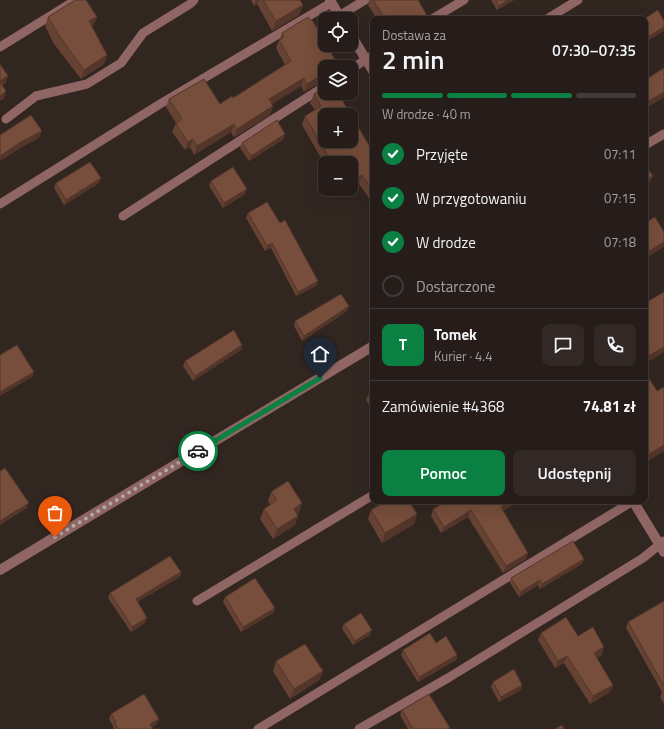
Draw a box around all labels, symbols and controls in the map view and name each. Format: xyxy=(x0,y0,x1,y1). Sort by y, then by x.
map controls xyxy=(318,12,358,196)
button: locate xyxy=(318,12,358,52)
text: Dostawa za xyxy=(382,25,446,45)
text: 07:30–07:35 xyxy=(552,39,636,62)
text: 2 min xyxy=(382,40,445,79)
button: layers xyxy=(318,60,358,100)
text: W drodze · 40 m xyxy=(382,104,471,124)
button: + xyxy=(318,108,358,148)
icon: check xyxy=(382,143,404,165)
text: Przyjęte xyxy=(416,143,468,166)
text: 07:11 xyxy=(604,144,636,164)
button: − xyxy=(318,156,358,196)
icon: check xyxy=(382,187,404,209)
text: W przygotowaniu xyxy=(416,187,526,210)
text: 07:15 xyxy=(604,188,636,208)
icon: check xyxy=(382,231,404,253)
text: W drodze xyxy=(416,231,476,254)
text: 07:18 xyxy=(604,232,636,252)
text: Dostarczone xyxy=(416,275,495,298)
text: Tomek xyxy=(434,323,477,346)
button: chat xyxy=(542,324,584,366)
button: phone xyxy=(594,324,636,366)
text: T xyxy=(399,333,407,356)
pin xyxy=(303,337,337,378)
icon: home xyxy=(309,343,331,365)
text: Kurier · 4.4 xyxy=(434,346,492,366)
text: Zamówienie #4368 xyxy=(382,395,504,418)
text: 74.81 zł xyxy=(583,395,636,418)
courier xyxy=(178,431,218,471)
icon: car xyxy=(187,440,209,462)
button: Pomoc xyxy=(382,450,505,496)
button: Udostępnij xyxy=(513,450,636,496)
pin xyxy=(38,496,72,537)
icon: bag xyxy=(44,502,66,524)

